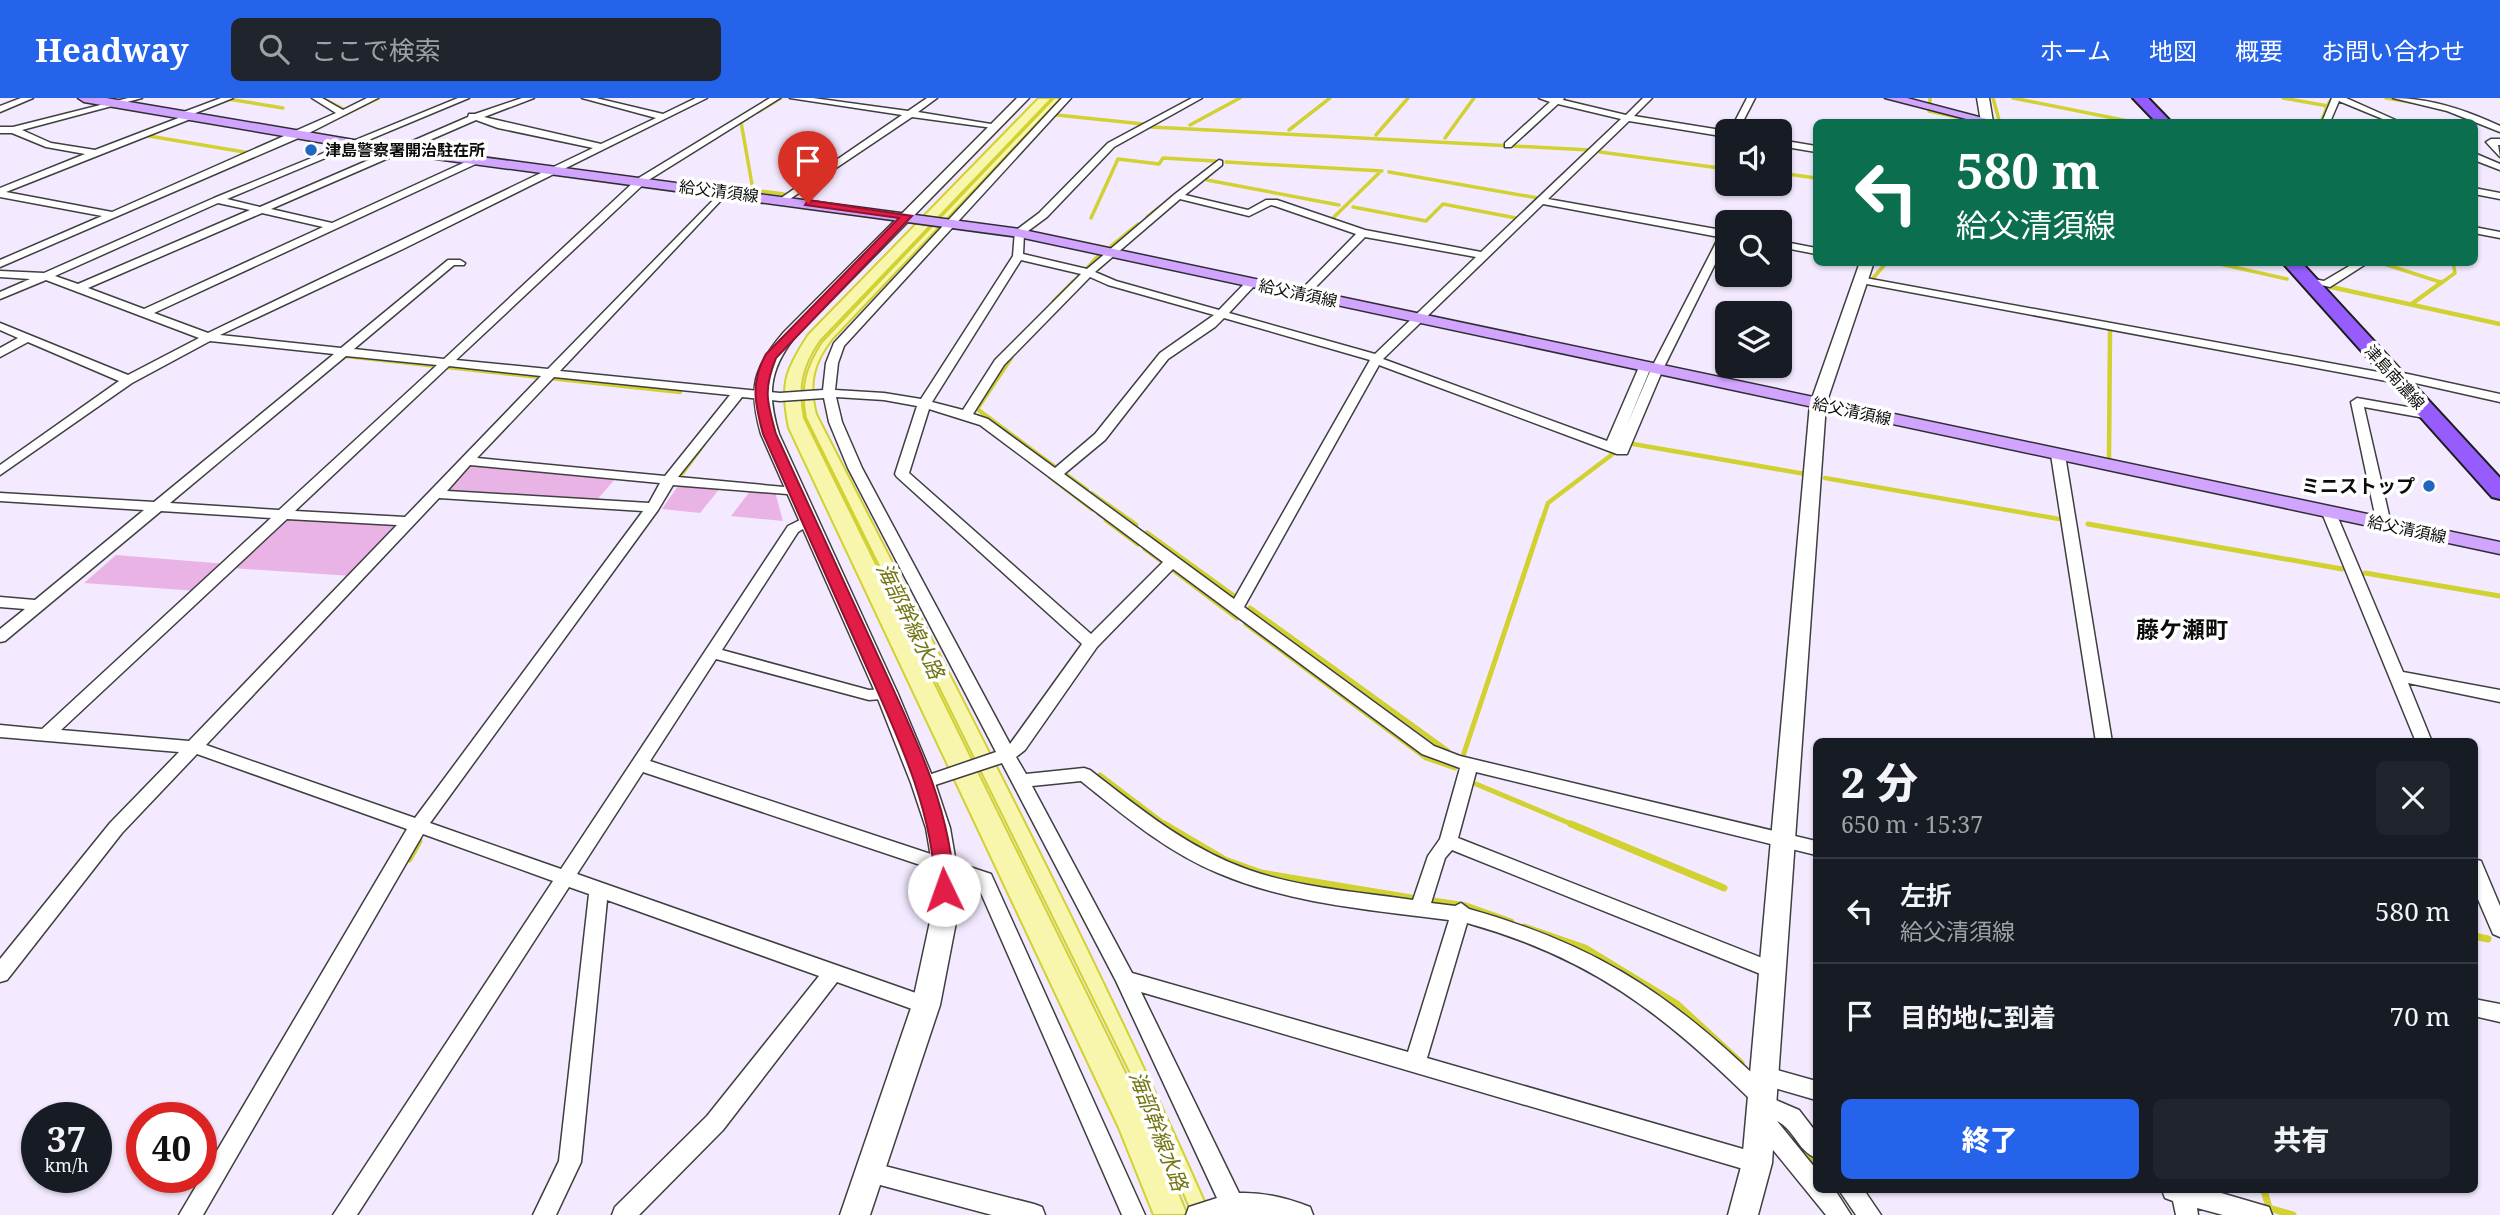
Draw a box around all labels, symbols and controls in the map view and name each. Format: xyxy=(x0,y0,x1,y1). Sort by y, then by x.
search box xyxy=(231,18,721,81)
text: Headway xyxy=(35,27,189,72)
icon: search xyxy=(255,30,293,68)
text: ここで検索 xyxy=(311,32,441,68)
text: ホーム xyxy=(2040,34,2111,67)
text: 地図 xyxy=(2149,34,2197,67)
text: 概要 xyxy=(2235,34,2283,67)
text: お問い合わせ xyxy=(2321,34,2465,67)
map controls xyxy=(1715,119,1792,378)
button: sound xyxy=(1715,119,1792,196)
pin xyxy=(778,131,838,203)
text: 580 m xyxy=(1956,137,2100,203)
place label: 津島警察署開治駐在所 xyxy=(325,139,485,161)
marker: 津島警察署開治駐在所 xyxy=(303,142,319,158)
icon: arrive xyxy=(789,142,827,180)
icon: left xyxy=(1841,147,1932,238)
street label: 給父清須線 xyxy=(678,175,760,207)
text: 給父清須線 xyxy=(1956,203,2116,246)
button: search xyxy=(1715,210,1792,287)
street label: 給父清須線 xyxy=(1257,274,1339,312)
button: layers xyxy=(1715,301,1792,378)
street label: 津島南濃線 xyxy=(2360,340,2430,414)
street label: 給父清須線 xyxy=(1811,392,1893,430)
place label: ミニストップ xyxy=(2301,473,2415,499)
marker: ミニストップ xyxy=(2421,478,2437,494)
street label: 給父清須線 xyxy=(2366,510,2448,548)
water label: 海部幹線水路 xyxy=(871,558,952,685)
district label: 藤ケ瀬町 xyxy=(2136,613,2228,645)
text: 2 分 xyxy=(1841,753,1918,810)
button: close xyxy=(2376,761,2450,835)
text: 650 m · 15:37 xyxy=(1841,808,1983,840)
position arrow xyxy=(907,853,981,927)
text: 左折 xyxy=(1900,877,1952,913)
icon: left xyxy=(1841,892,1879,930)
text: 580 m xyxy=(2375,893,2450,929)
text: 給父清須線 xyxy=(1900,915,2015,947)
icon: arrive xyxy=(1841,997,1879,1035)
text: 70 m xyxy=(2390,998,2450,1034)
text: 目的地に到着 xyxy=(1900,999,2056,1035)
water label: 海部幹線水路 xyxy=(1123,1067,1195,1196)
button: 終了 xyxy=(1841,1099,2139,1179)
button: 共有 xyxy=(2153,1099,2450,1179)
speed limit sign: 40 xyxy=(126,1102,217,1193)
text: 37 xyxy=(47,1115,86,1162)
text: km/h xyxy=(44,1153,89,1177)

